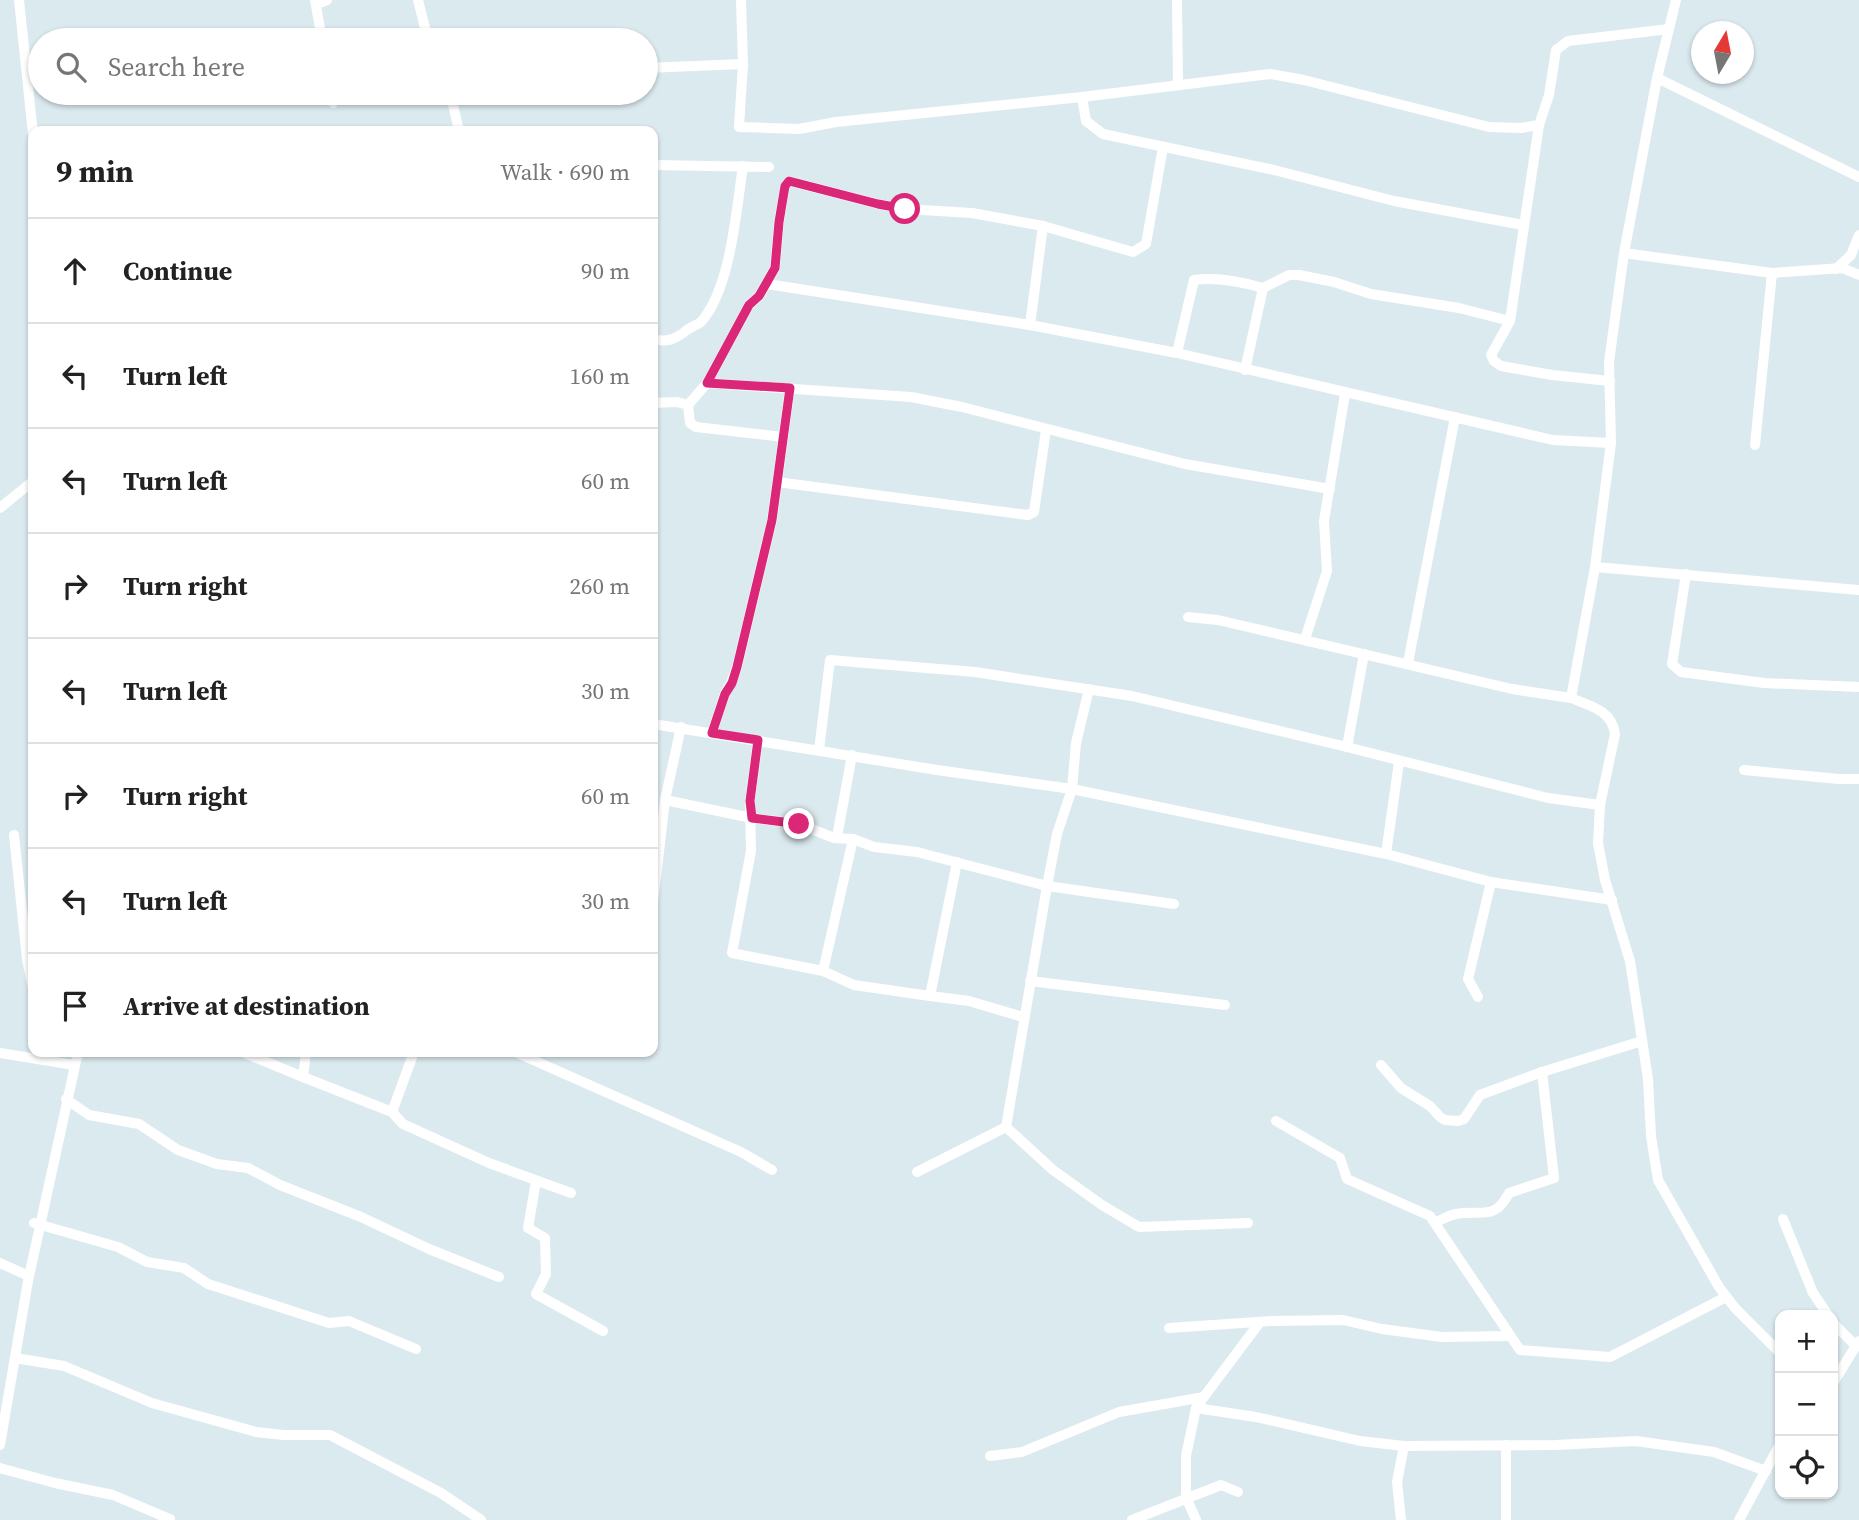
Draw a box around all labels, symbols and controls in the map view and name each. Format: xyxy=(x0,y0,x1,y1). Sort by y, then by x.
north arrow xyxy=(1691,21,1754,84)
search box xyxy=(28,28,658,105)
icon: search xyxy=(52,48,90,86)
text: Search here xyxy=(108,49,245,85)
text: 9 min xyxy=(56,151,134,192)
text: Walk · 690 m xyxy=(500,156,630,188)
route start xyxy=(889,193,920,224)
icon: ahead xyxy=(56,252,94,290)
text: Continue xyxy=(123,253,232,289)
text: 90 m xyxy=(581,255,630,287)
icon: left xyxy=(56,357,94,395)
text: Turn left xyxy=(123,358,227,394)
text: 160 m xyxy=(569,360,630,392)
icon: left xyxy=(56,462,94,500)
text: Turn left xyxy=(123,463,227,499)
text: 60 m xyxy=(581,465,630,497)
icon: right xyxy=(56,567,94,605)
text: Turn right xyxy=(123,568,247,604)
text: 260 m xyxy=(569,570,630,602)
icon: left xyxy=(56,672,94,710)
text: Turn left xyxy=(123,673,227,709)
text: 30 m xyxy=(581,675,630,707)
icon: right xyxy=(56,777,94,815)
text: Turn right xyxy=(123,778,247,814)
text: 60 m xyxy=(581,780,630,812)
route end xyxy=(783,808,814,839)
icon: left xyxy=(56,882,94,920)
text: Turn left xyxy=(123,883,227,919)
text: 30 m xyxy=(581,885,630,917)
icon: arrive xyxy=(56,987,94,1025)
text: Arrive at destination xyxy=(123,988,370,1024)
map controls xyxy=(1775,1310,1838,1499)
button: + xyxy=(1775,1310,1838,1373)
button: − xyxy=(1775,1373,1838,1436)
button: locate xyxy=(1775,1436,1838,1499)

